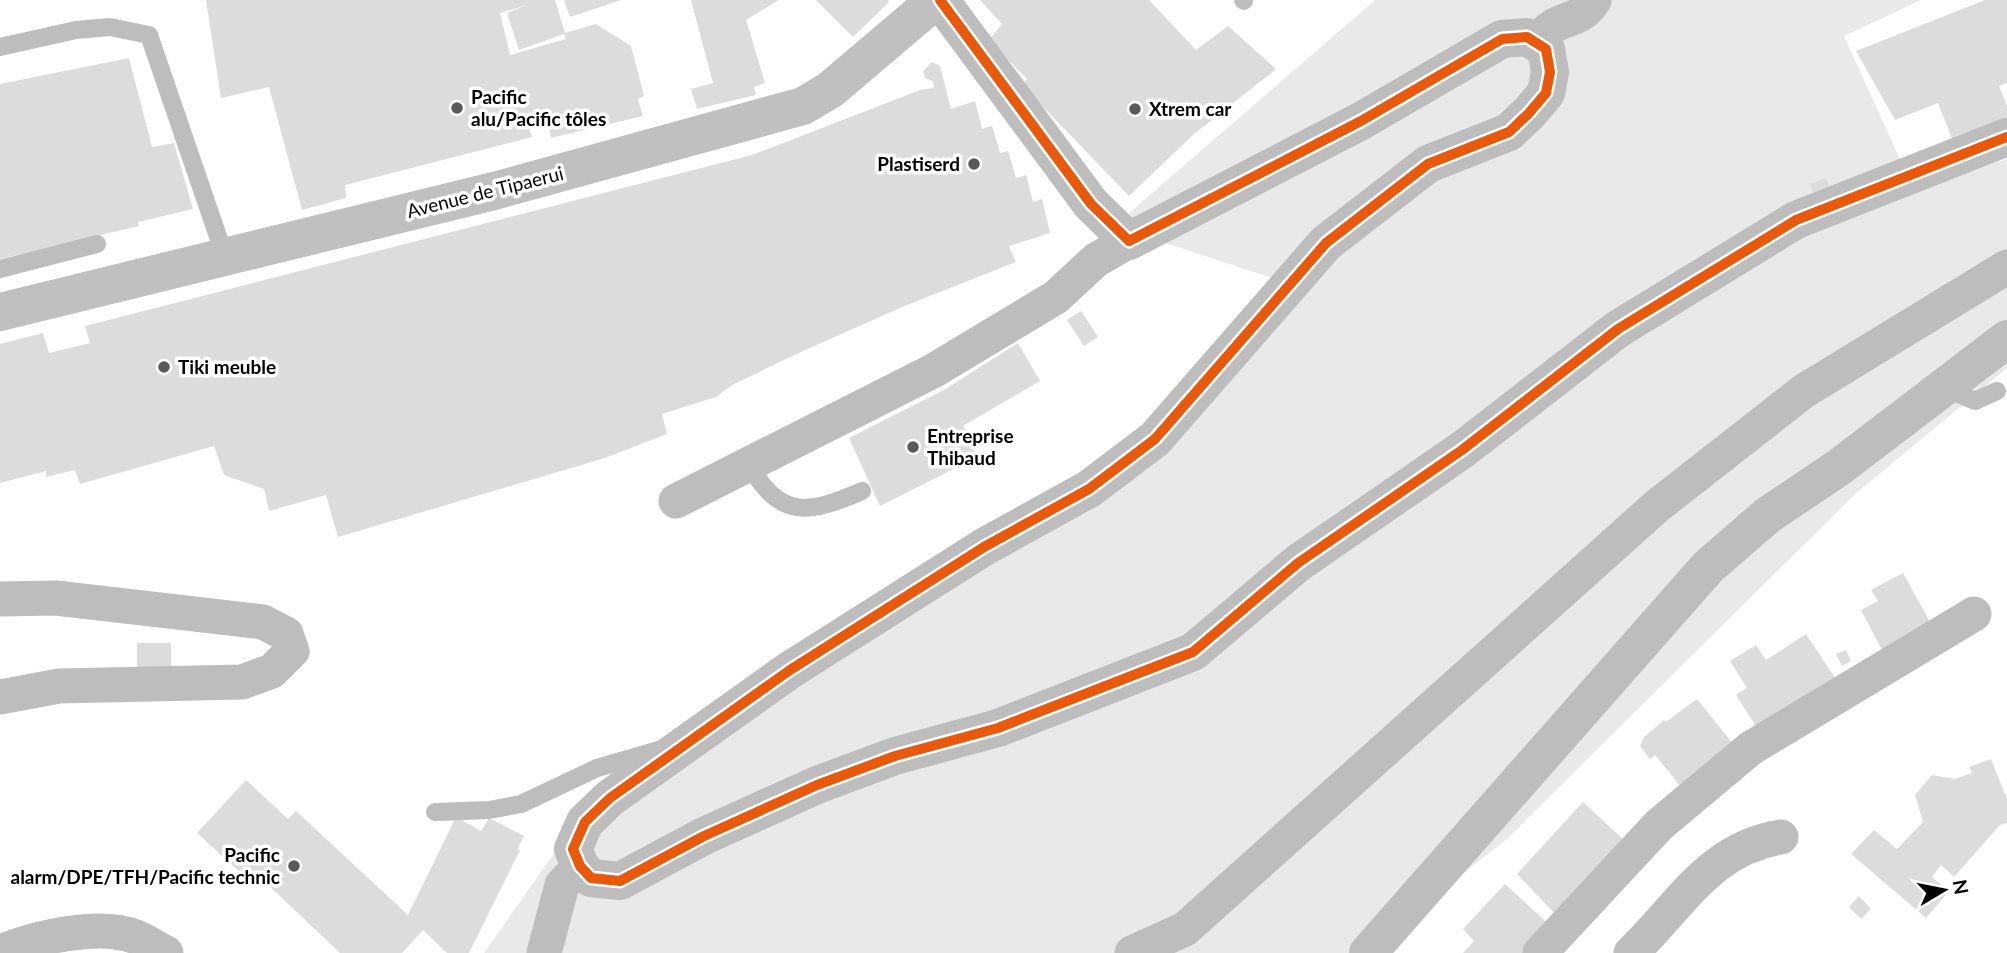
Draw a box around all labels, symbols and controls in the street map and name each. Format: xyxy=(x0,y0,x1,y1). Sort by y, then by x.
place label: Pacific alu/Pacific tôles xyxy=(471,85,606,130)
place label: Xtrem car xyxy=(1149,97,1232,120)
marker: Pacific alu/Pacific tôles xyxy=(449,100,465,116)
marker: Xtrem car xyxy=(1127,101,1143,117)
place label: Plastiserd xyxy=(877,152,960,175)
marker: Plastiserd xyxy=(966,156,982,172)
street label: Avenue de Tipaerui xyxy=(404,161,566,222)
place label: Tiki meuble xyxy=(178,355,276,378)
marker: Tiki meuble xyxy=(156,359,172,375)
place label: Entreprise Thibaud xyxy=(927,424,1014,469)
marker: Entreprise Thibaud xyxy=(905,439,921,455)
place label: Pacific alarm/DPE/TFH/Pacific technic xyxy=(11,843,280,888)
north arrow xyxy=(1909,855,1979,925)
marker: Pacific alarm/DPE/TFH/Pacific technic xyxy=(286,858,302,874)
text: N xyxy=(1949,878,1974,896)

